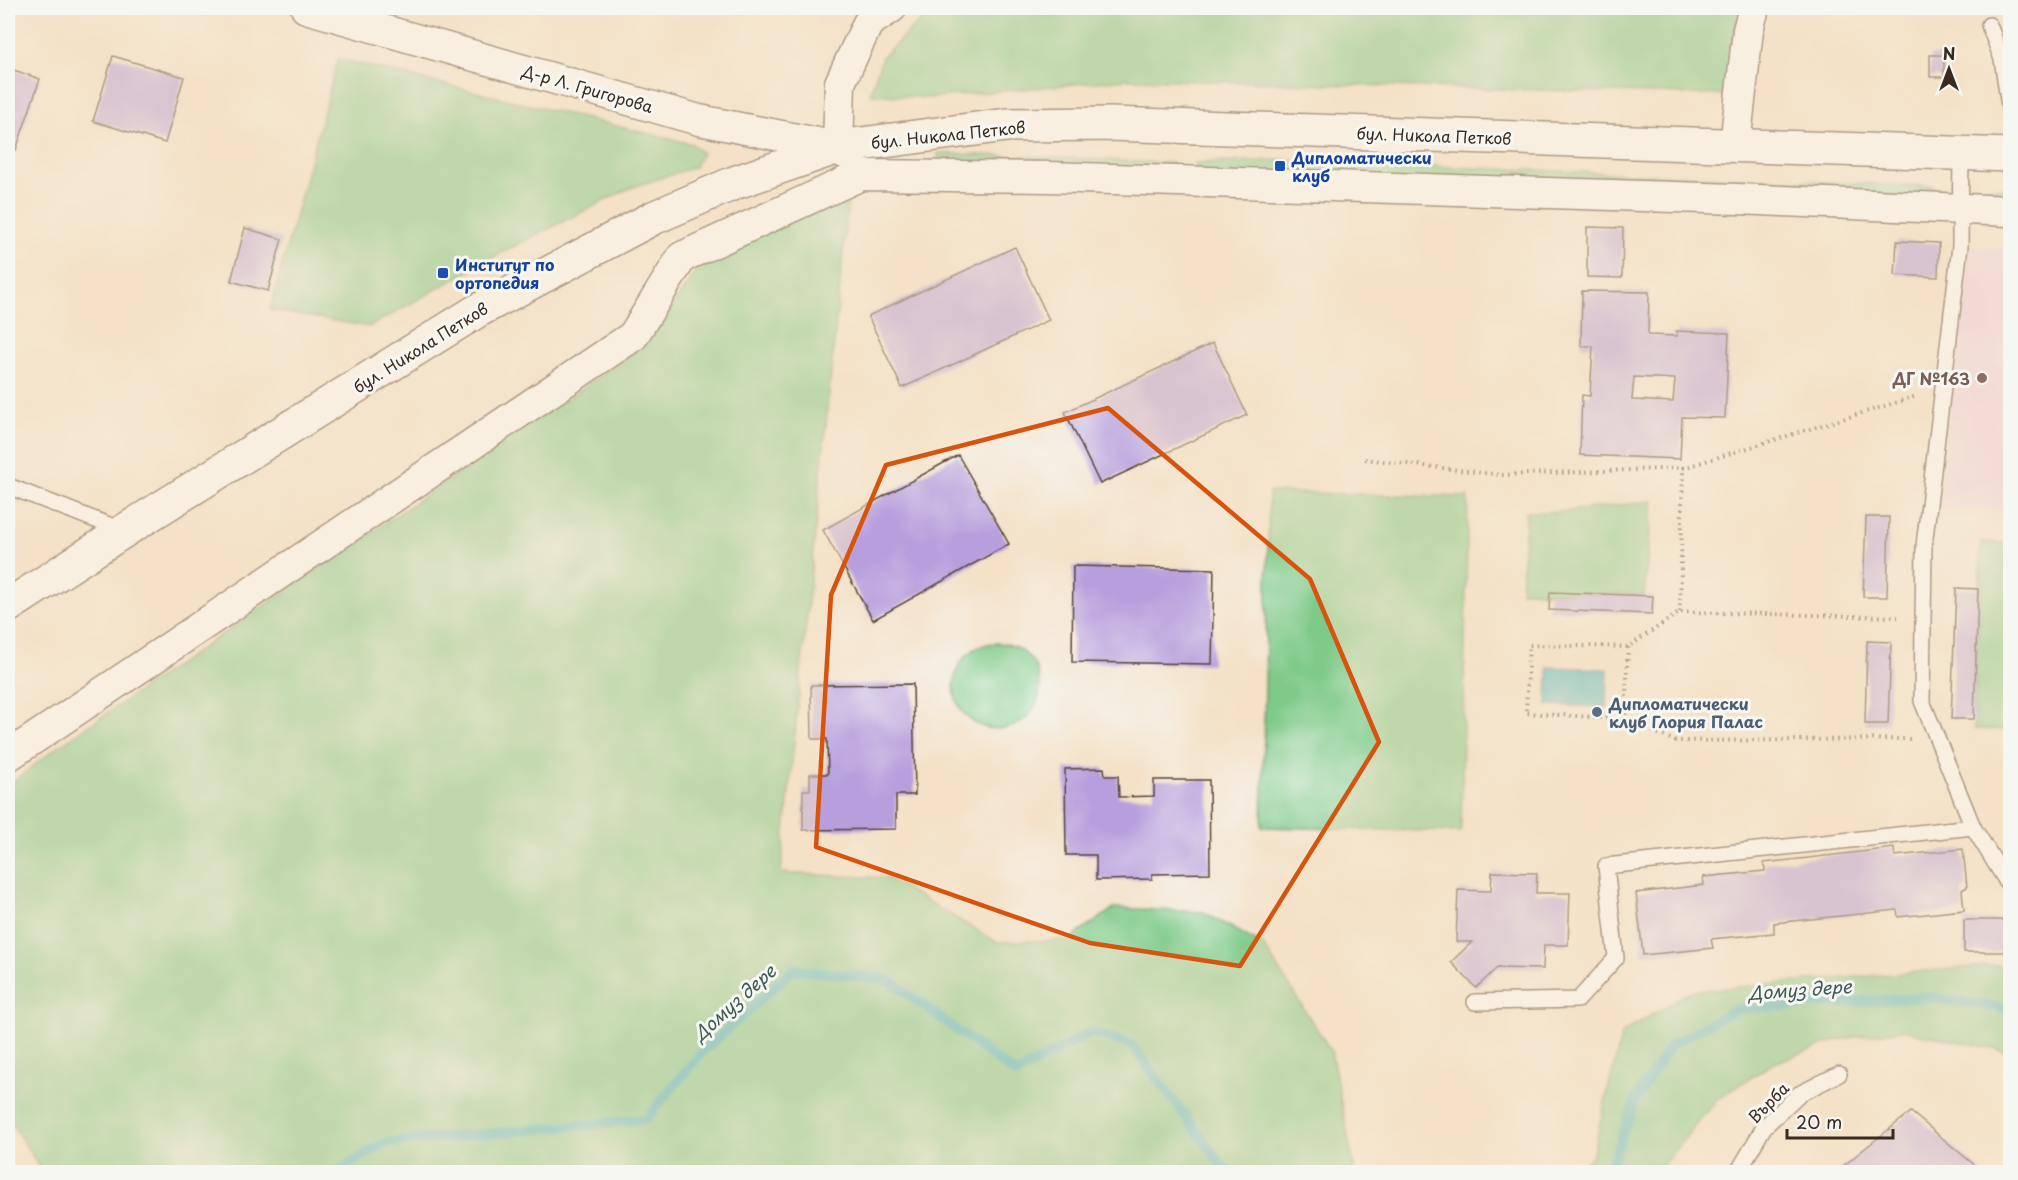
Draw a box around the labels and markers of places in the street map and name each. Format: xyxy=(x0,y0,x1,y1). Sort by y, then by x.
place label: Дипломатически клуб xyxy=(1291,145,1432,187)
marker: Дипломатически клуб xyxy=(1273,159,1287,173)
place label: Институт по ортопедия xyxy=(455,252,554,294)
marker: Институт по ортопедия xyxy=(436,266,450,280)
place label: ДГ №163 xyxy=(1892,366,1970,390)
marker: ДГ №163 xyxy=(1975,371,1989,385)
place label: Дипломатически клуб Глория Палас xyxy=(1608,691,1763,733)
marker: Дипломатически клуб Глория Палас xyxy=(1590,705,1604,719)

